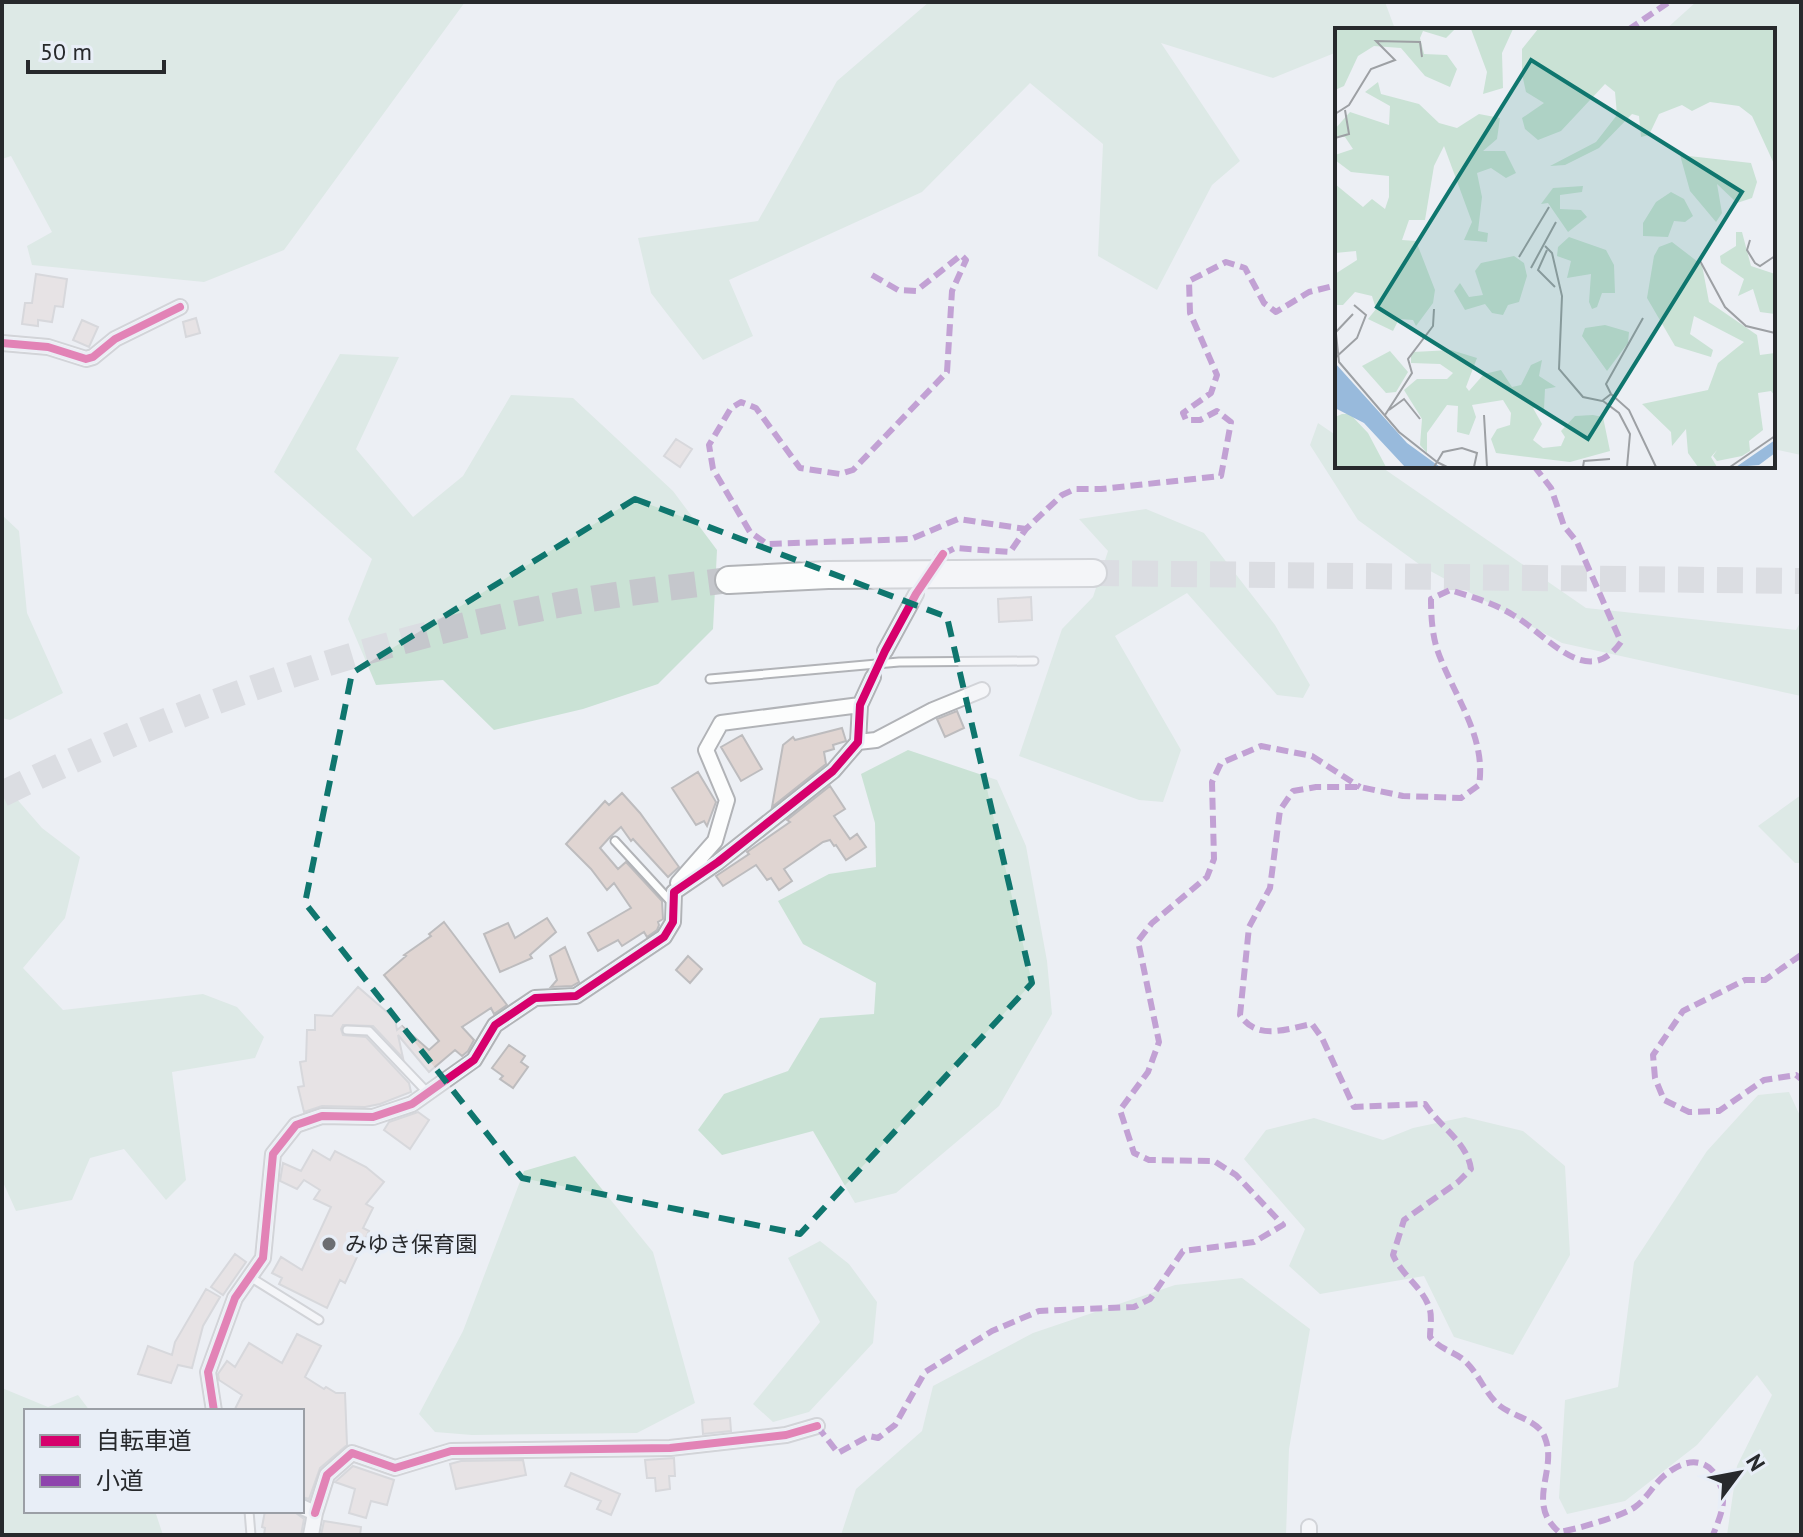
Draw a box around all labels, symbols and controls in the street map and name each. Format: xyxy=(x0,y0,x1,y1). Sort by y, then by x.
scale bar xyxy=(28,24,164,74)
inset map xyxy=(1335,28,1775,468)
text: 50 m xyxy=(40,36,92,67)
place label: みゆき保育園 xyxy=(345,1230,477,1258)
marker: みゆき保育園 xyxy=(320,1235,338,1253)
legend xyxy=(24,1409,304,1513)
text: 自転車道 xyxy=(96,1425,192,1456)
north arrow xyxy=(1699,1433,1779,1513)
text: N xyxy=(1740,1449,1772,1476)
text: 小道 xyxy=(96,1465,144,1496)

